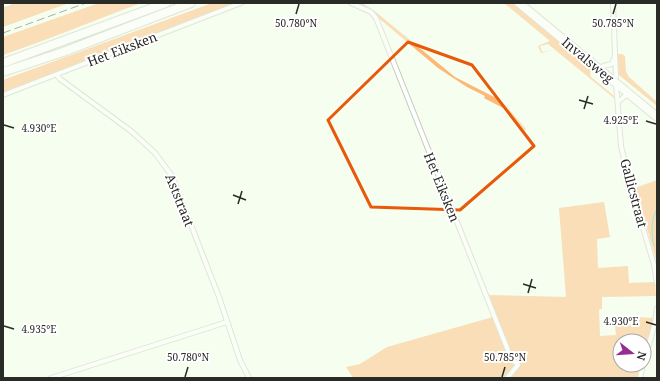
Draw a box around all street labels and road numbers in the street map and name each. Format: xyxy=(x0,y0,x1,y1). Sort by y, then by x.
street label: Het Eiksken xyxy=(84,27,160,71)
street label: Invalsweg xyxy=(558,33,618,87)
street label: Het Eiksken xyxy=(420,149,464,225)
street label: Gallicstraat xyxy=(616,157,652,230)
street label: Aststraat xyxy=(161,171,199,229)

